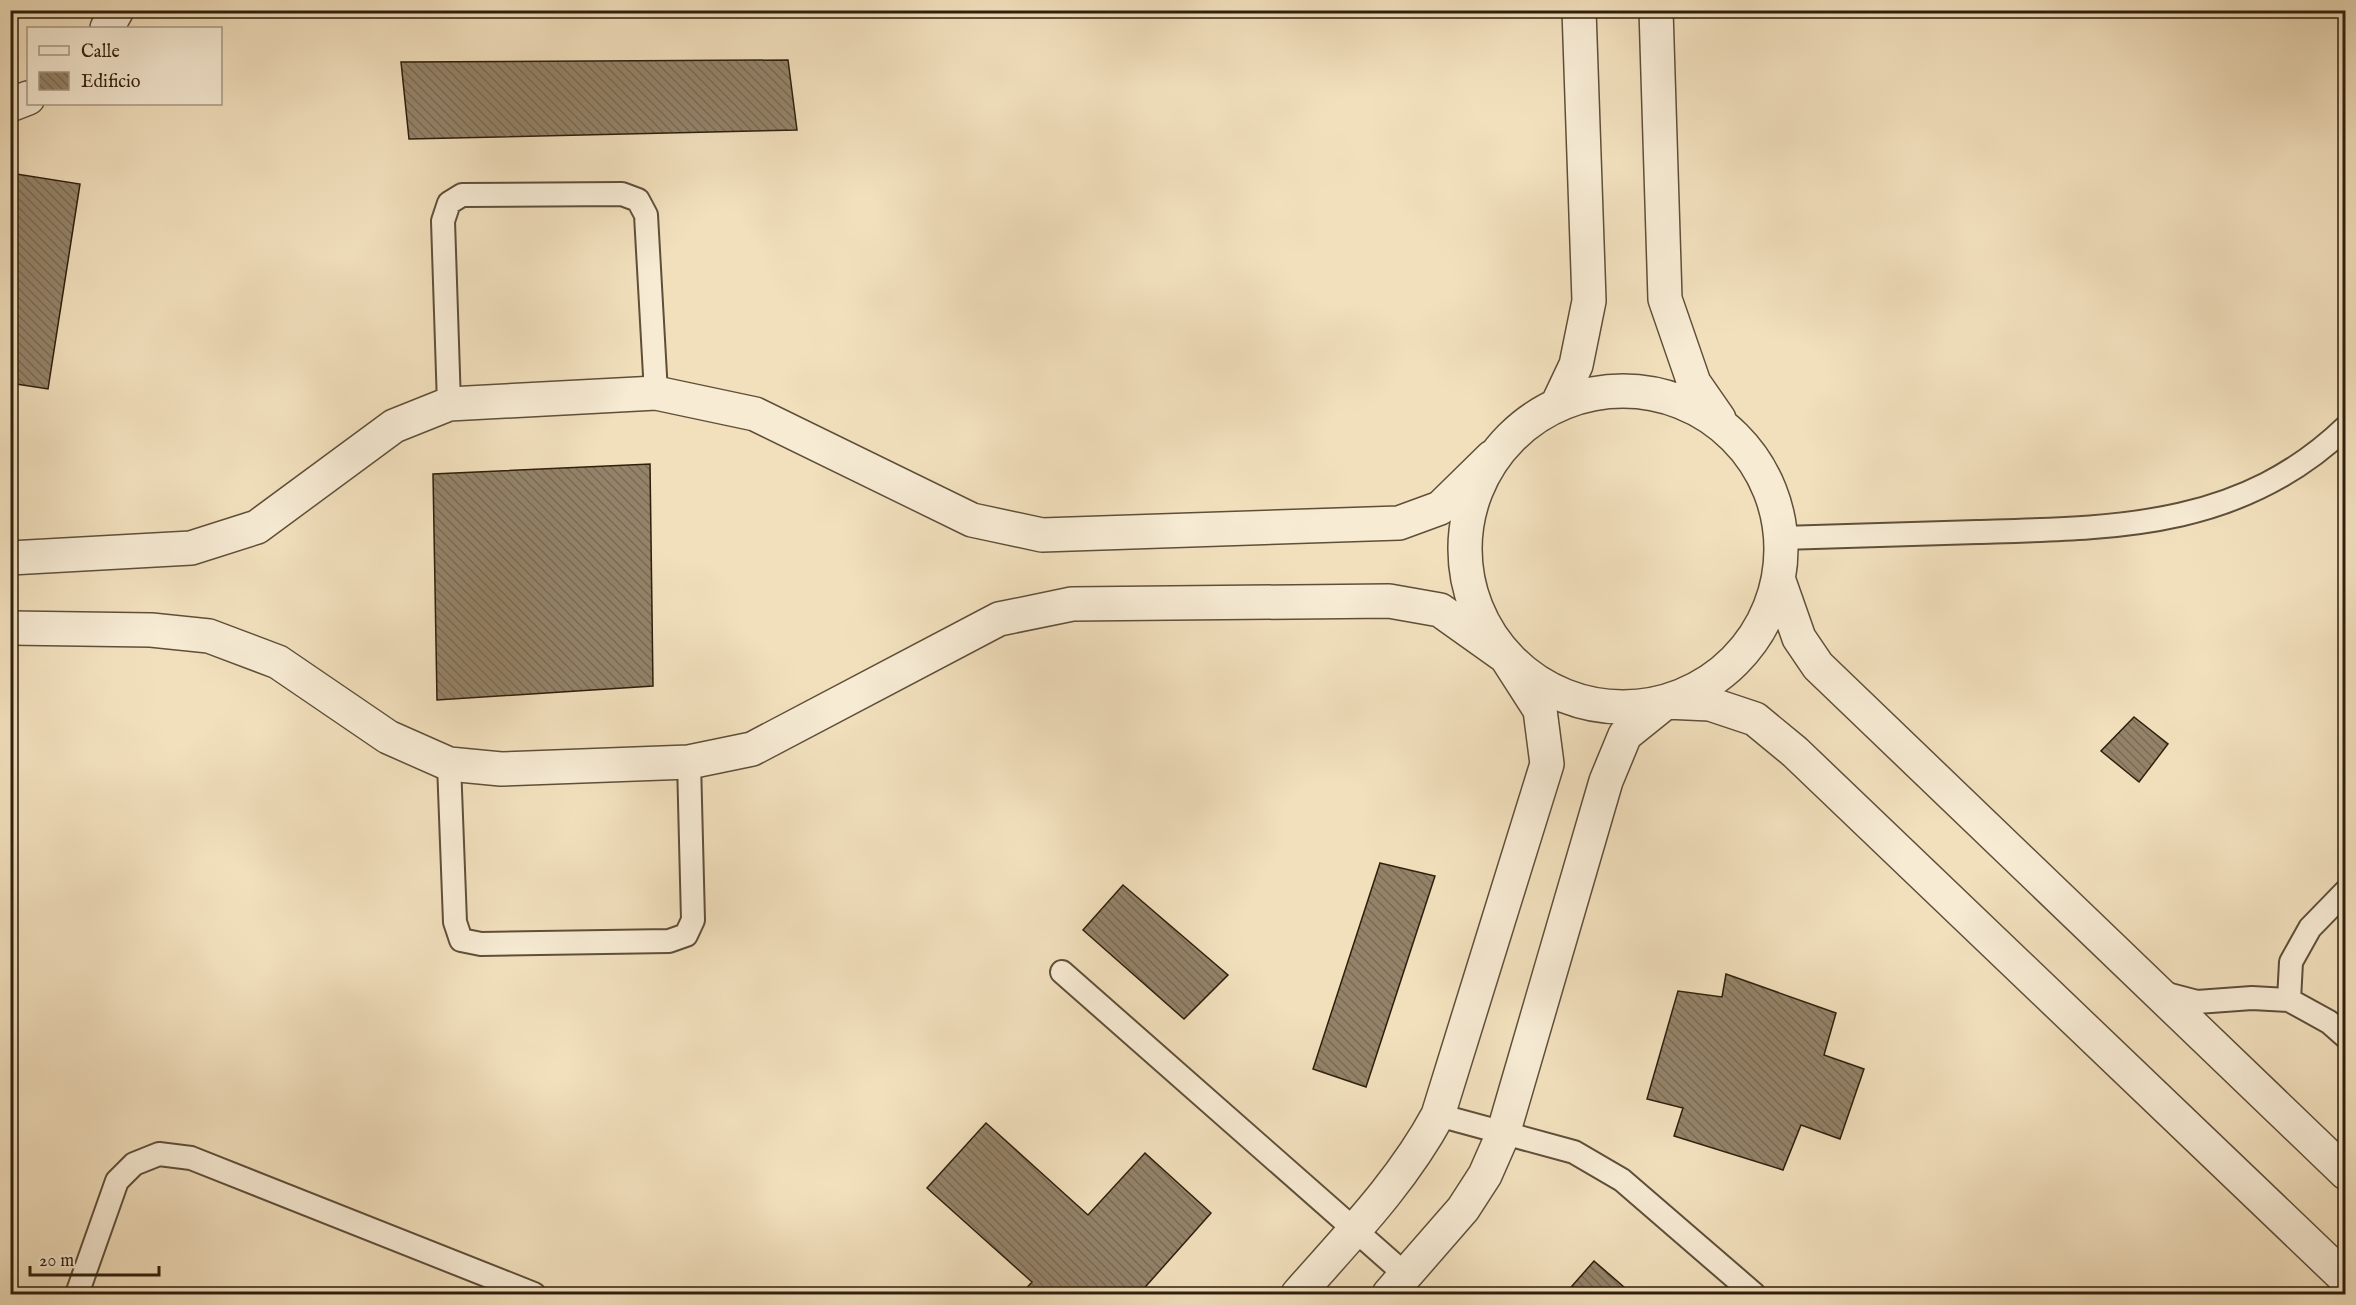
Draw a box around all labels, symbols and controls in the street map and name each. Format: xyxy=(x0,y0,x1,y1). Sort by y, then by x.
legend xyxy=(27,27,222,105)
text: Calle xyxy=(81,41,120,64)
text: Edificio xyxy=(81,71,141,94)
scale bar xyxy=(30,1239,159,1277)
text: 20 m xyxy=(39,1250,74,1273)

